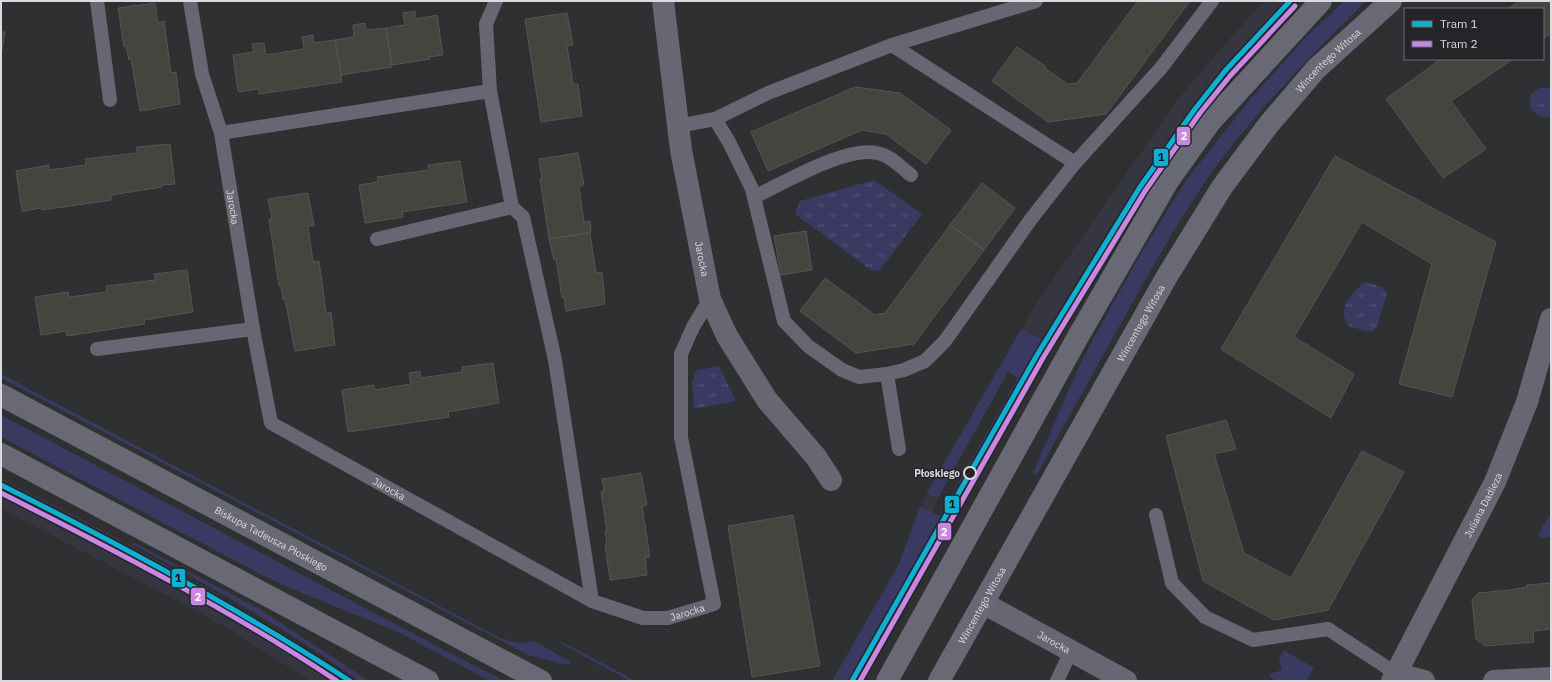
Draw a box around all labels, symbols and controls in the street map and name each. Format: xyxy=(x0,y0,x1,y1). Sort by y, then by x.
legend xyxy=(1404,8,1544,60)
text: Tram 1 xyxy=(1440,16,1478,31)
street label: Wincentego Witosa xyxy=(1293,25,1364,95)
text: Tram 2 xyxy=(1440,36,1478,51)
line badge: 2 xyxy=(1176,126,1191,146)
text: 2 xyxy=(1181,129,1188,143)
line badge: 1 xyxy=(1153,148,1169,167)
text: 1 xyxy=(1158,150,1165,164)
street label: Jarocka xyxy=(223,189,242,226)
street label: Jarocka xyxy=(692,240,712,278)
street label: Wincentego Witosa xyxy=(1114,282,1168,364)
marker: Płoskiego xyxy=(963,466,977,480)
place label: Płoskiego xyxy=(914,467,960,480)
street label: Juliana Dadleza xyxy=(1461,470,1505,540)
street label: Jarocka xyxy=(370,475,408,503)
line badge: 1 xyxy=(944,495,960,514)
text: 1 xyxy=(949,497,956,511)
street label: Biskupa Tadeusza Płoskiego xyxy=(212,503,330,574)
line badge: 2 xyxy=(937,522,952,541)
text: 2 xyxy=(941,525,948,539)
street label: Wincentego Witosa xyxy=(955,564,1009,646)
line badge: 1 xyxy=(171,568,186,588)
text: 1 xyxy=(175,571,182,585)
line badge: 2 xyxy=(190,587,206,606)
text: 2 xyxy=(195,590,202,604)
street label: Jarocka xyxy=(669,601,707,624)
street label: Jarocka xyxy=(1035,628,1073,657)

